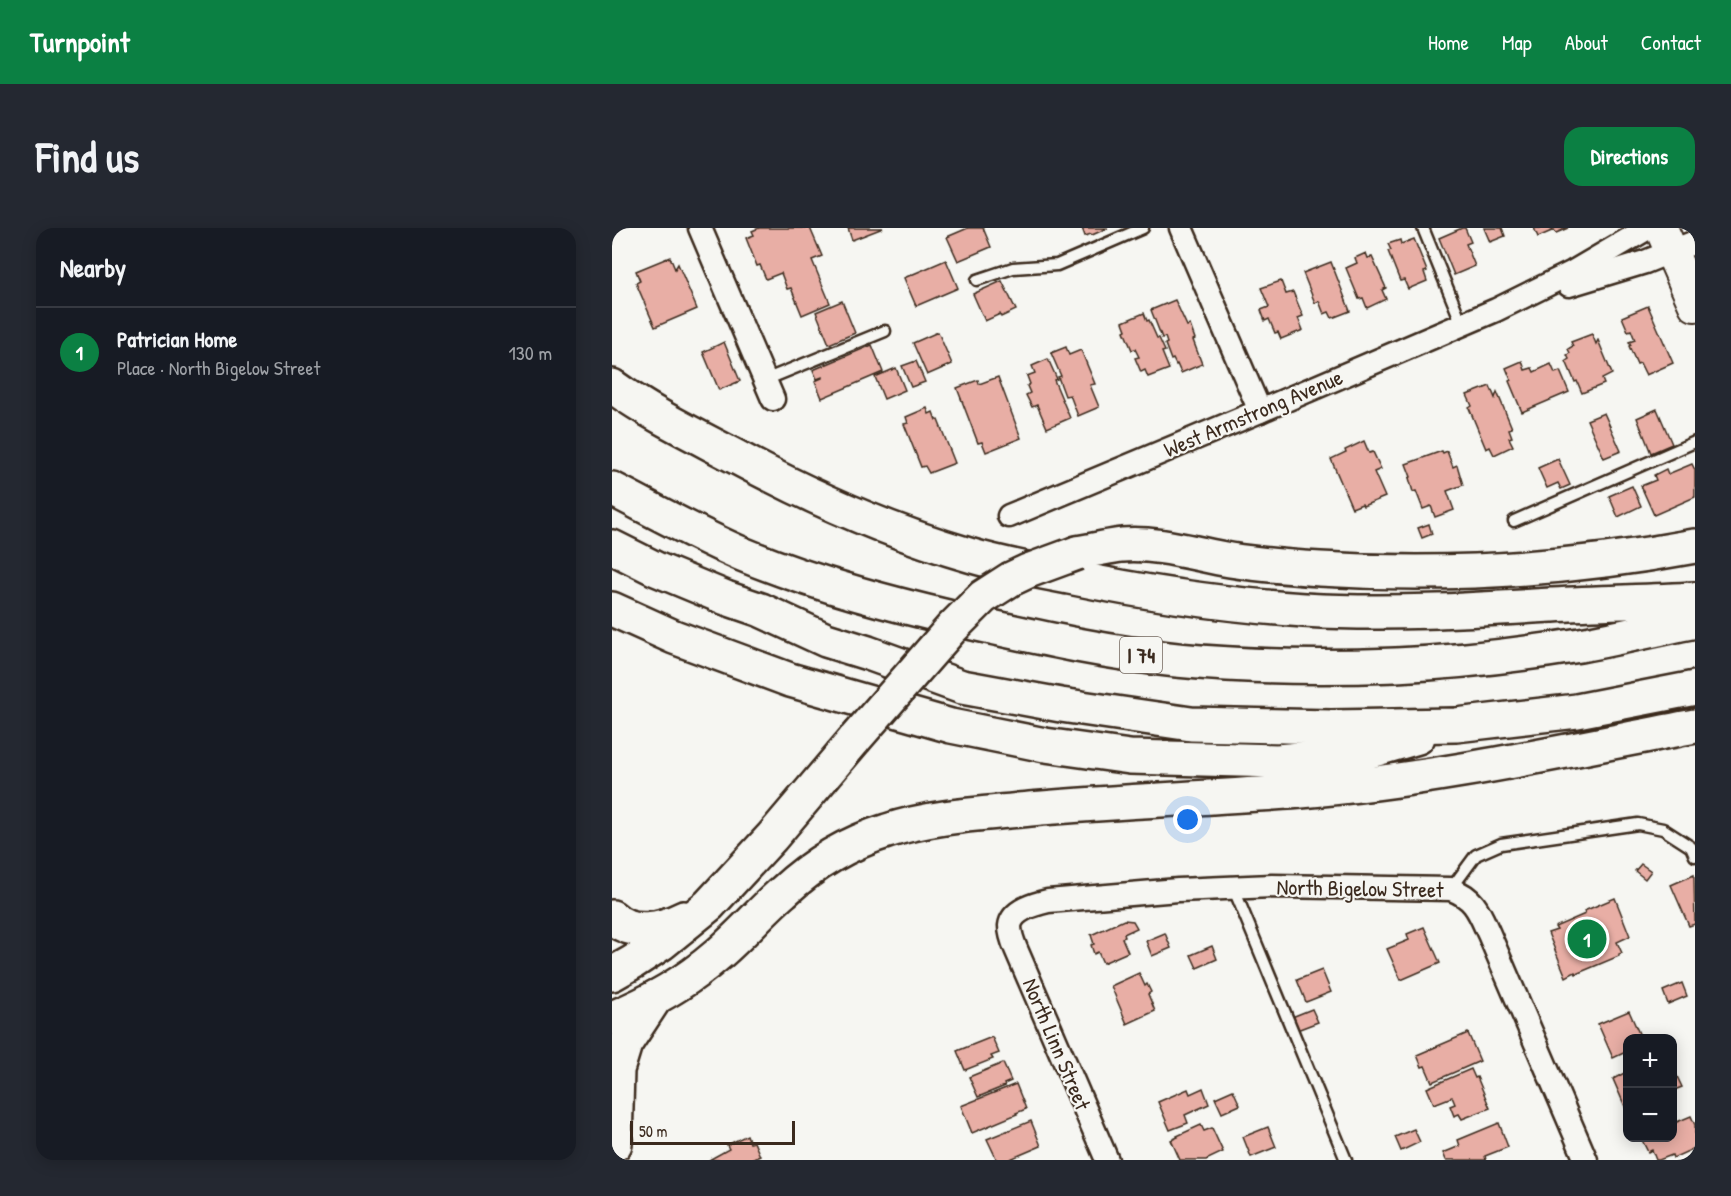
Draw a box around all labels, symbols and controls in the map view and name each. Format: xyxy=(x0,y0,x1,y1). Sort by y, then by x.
text: Turnpoint xyxy=(30,23,130,61)
text: Home xyxy=(1428,28,1469,57)
text: Map xyxy=(1502,28,1532,57)
text: About xyxy=(1565,28,1608,57)
text: Contact xyxy=(1641,28,1701,57)
button: Directions xyxy=(1564,127,1695,186)
text: Find us xyxy=(36,128,139,185)
text: Nearby xyxy=(60,250,126,285)
text: Patrician Home xyxy=(117,324,237,354)
text: 1 xyxy=(76,339,83,366)
text: 130 m xyxy=(509,339,552,366)
text: Place · North Bigelow Street xyxy=(117,354,320,381)
street label: West Armstrong Avenue xyxy=(1159,362,1347,464)
road number: I 74 xyxy=(1120,637,1162,673)
your location xyxy=(1173,805,1202,834)
street label: North Bigelow Street xyxy=(1276,872,1444,904)
pin: 1 xyxy=(1568,916,1606,962)
street label: North Linn Street xyxy=(1016,974,1098,1115)
map controls xyxy=(1623,1034,1677,1142)
button: + xyxy=(1623,1034,1677,1088)
button: − xyxy=(1623,1088,1677,1142)
scale bar xyxy=(630,1118,795,1146)
text: 50 m xyxy=(639,1120,668,1142)

